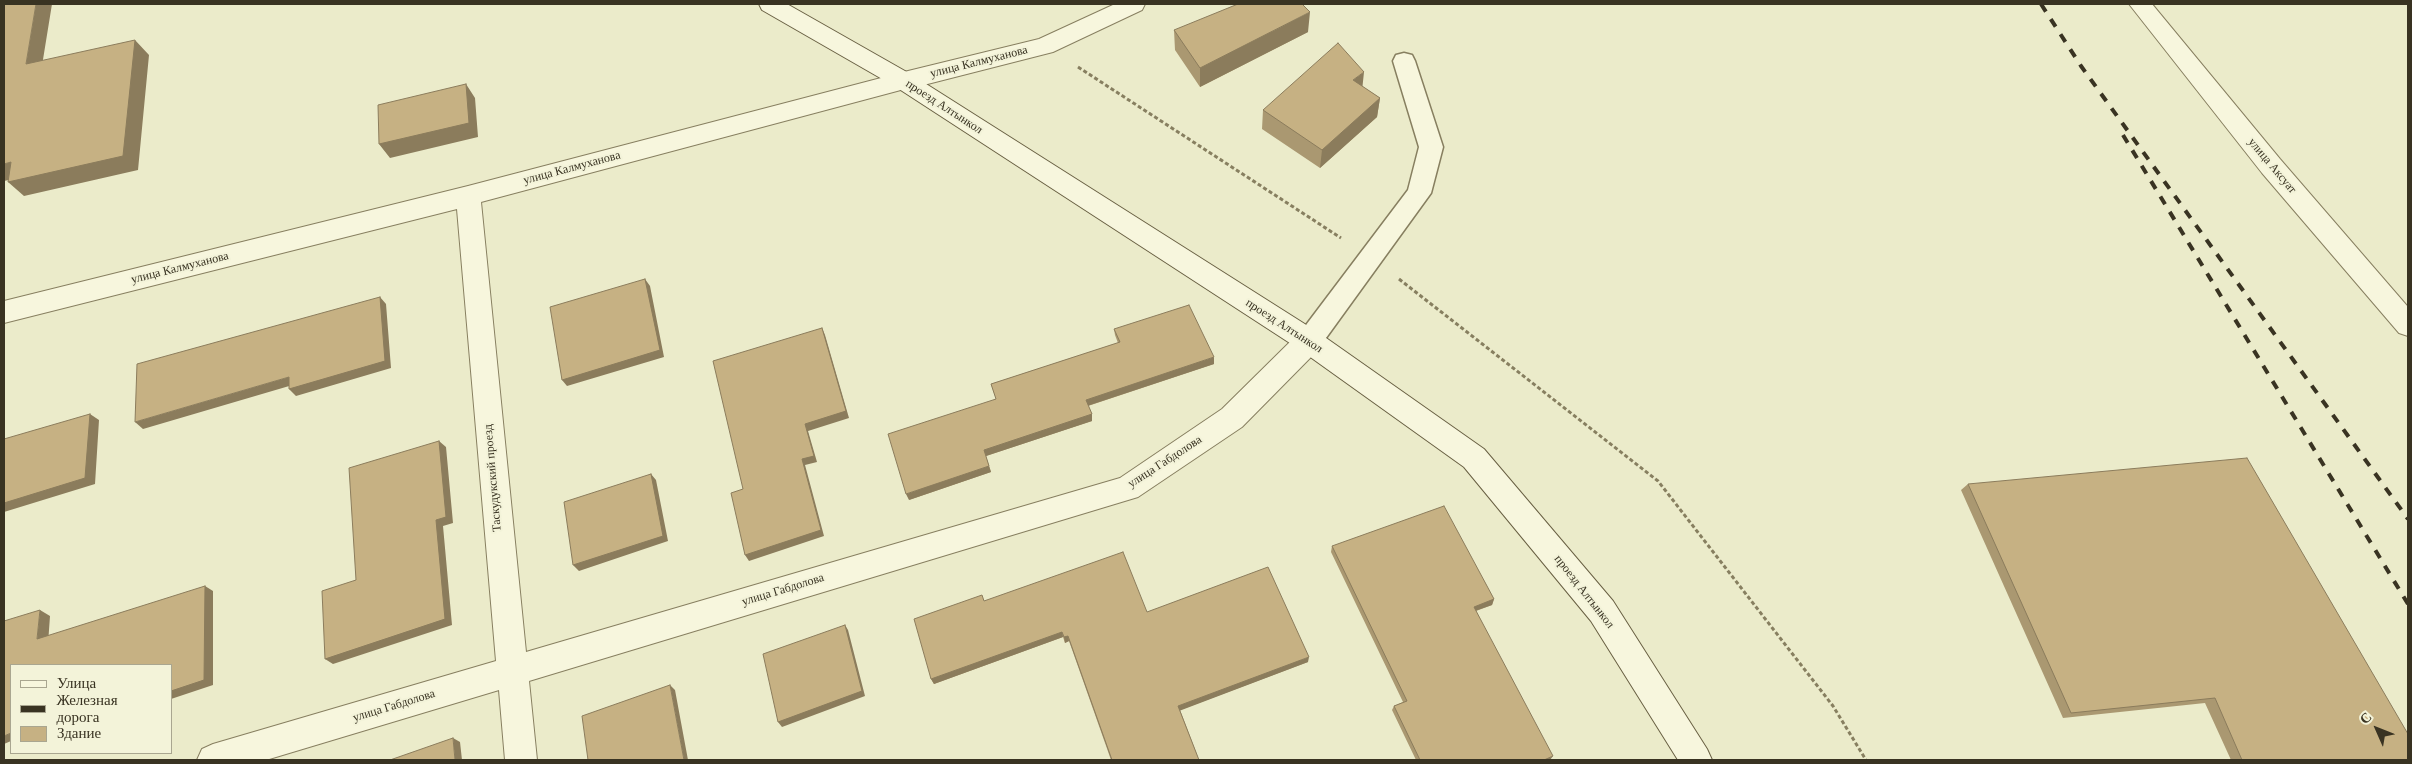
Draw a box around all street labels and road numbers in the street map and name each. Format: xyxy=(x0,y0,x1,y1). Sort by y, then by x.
street label: улица Калмуханова xyxy=(929,43,1029,81)
street label: проезд Алтынкол xyxy=(903,77,985,137)
street label: улица Аксуат xyxy=(2245,135,2299,197)
street label: улица Калмуханова xyxy=(522,148,622,188)
street label: улица Калмуханова xyxy=(130,249,230,287)
street label: проезд Алтынкол xyxy=(1243,296,1325,356)
street label: Таскудукский проезд xyxy=(481,424,505,532)
street label: улица Габдолова xyxy=(1125,433,1205,491)
street label: проезд Алтынкол xyxy=(1551,552,1617,632)
street label: улица Габдолова xyxy=(740,571,826,609)
street label: улица Габдолова xyxy=(351,687,437,725)

